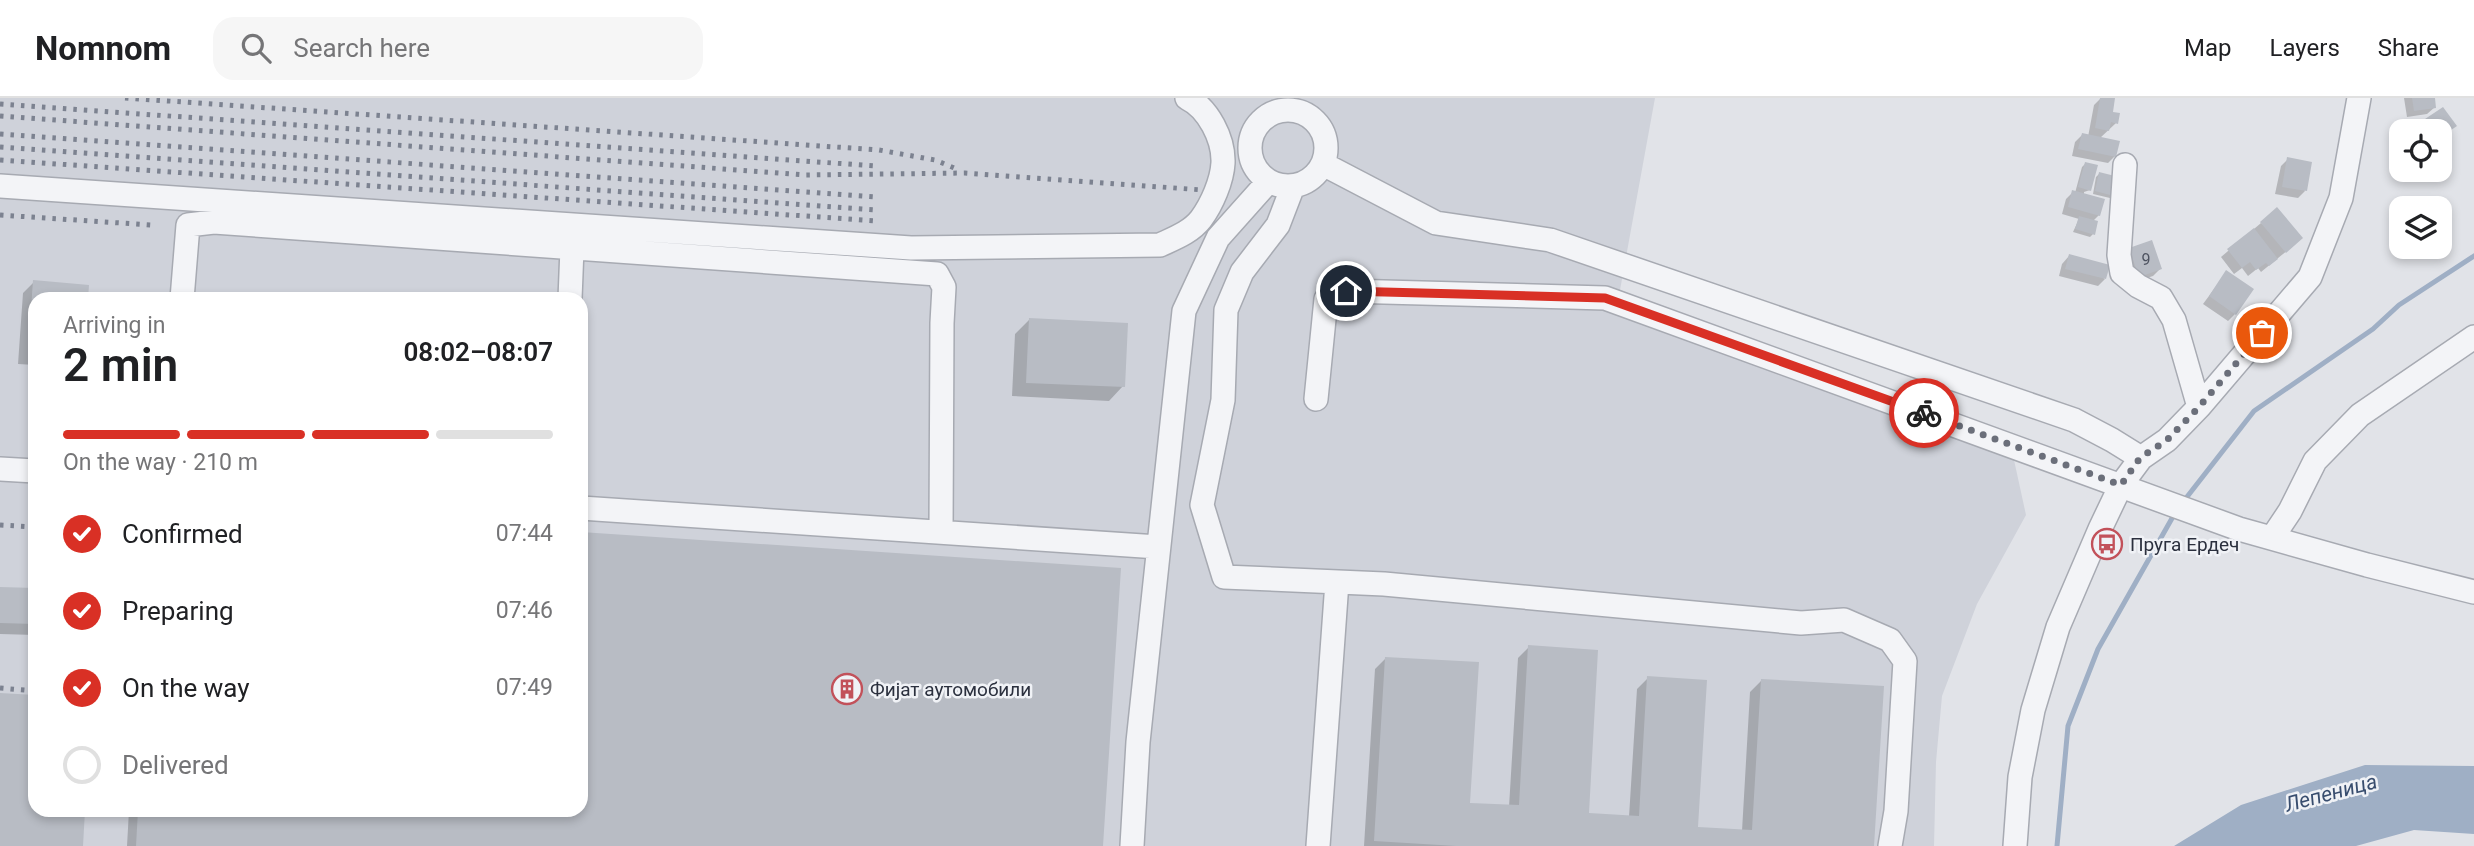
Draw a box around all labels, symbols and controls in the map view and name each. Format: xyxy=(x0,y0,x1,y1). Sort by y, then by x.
search box xyxy=(213,17,703,80)
text: Nomnom xyxy=(35,29,171,68)
icon: search xyxy=(237,29,275,67)
text: Search here xyxy=(293,33,430,63)
text: Map xyxy=(2184,34,2232,62)
text: Layers xyxy=(2270,34,2340,62)
text: Share xyxy=(2378,34,2439,62)
map controls xyxy=(2389,119,2452,259)
button: locate xyxy=(2389,119,2452,182)
button: layers xyxy=(2389,196,2452,259)
house number: 9 xyxy=(2142,250,2151,269)
pin xyxy=(1316,261,1376,321)
icon: home xyxy=(1327,272,1365,310)
pin xyxy=(2232,303,2292,363)
text: Arriving in xyxy=(63,312,166,339)
icon: bag xyxy=(2243,314,2281,352)
text: 08:02–08:07 xyxy=(403,337,553,367)
text: 2 min xyxy=(63,338,178,392)
courier xyxy=(1889,378,1959,448)
icon: bike xyxy=(1905,394,1943,432)
text: On the way · 210 m xyxy=(63,449,258,476)
icon: check xyxy=(63,515,101,553)
text: Confirmed xyxy=(122,519,243,549)
text: 07:44 xyxy=(496,520,553,547)
bus stop icon: Пруга Ердеч xyxy=(2090,527,2124,561)
place label: Пруга Ердеч xyxy=(2130,533,2239,556)
icon: check xyxy=(63,592,101,630)
text: Preparing xyxy=(122,596,234,626)
text: 07:46 xyxy=(496,597,553,624)
icon: check xyxy=(63,669,101,707)
building icon: Фијат аутомобили xyxy=(830,672,864,706)
text: On the way xyxy=(122,673,250,703)
text: 07:49 xyxy=(496,674,553,701)
place label: Фијат аутомобили xyxy=(870,678,1031,701)
text: Delivered xyxy=(122,750,229,780)
water label: Лепеница xyxy=(2281,769,2380,817)

